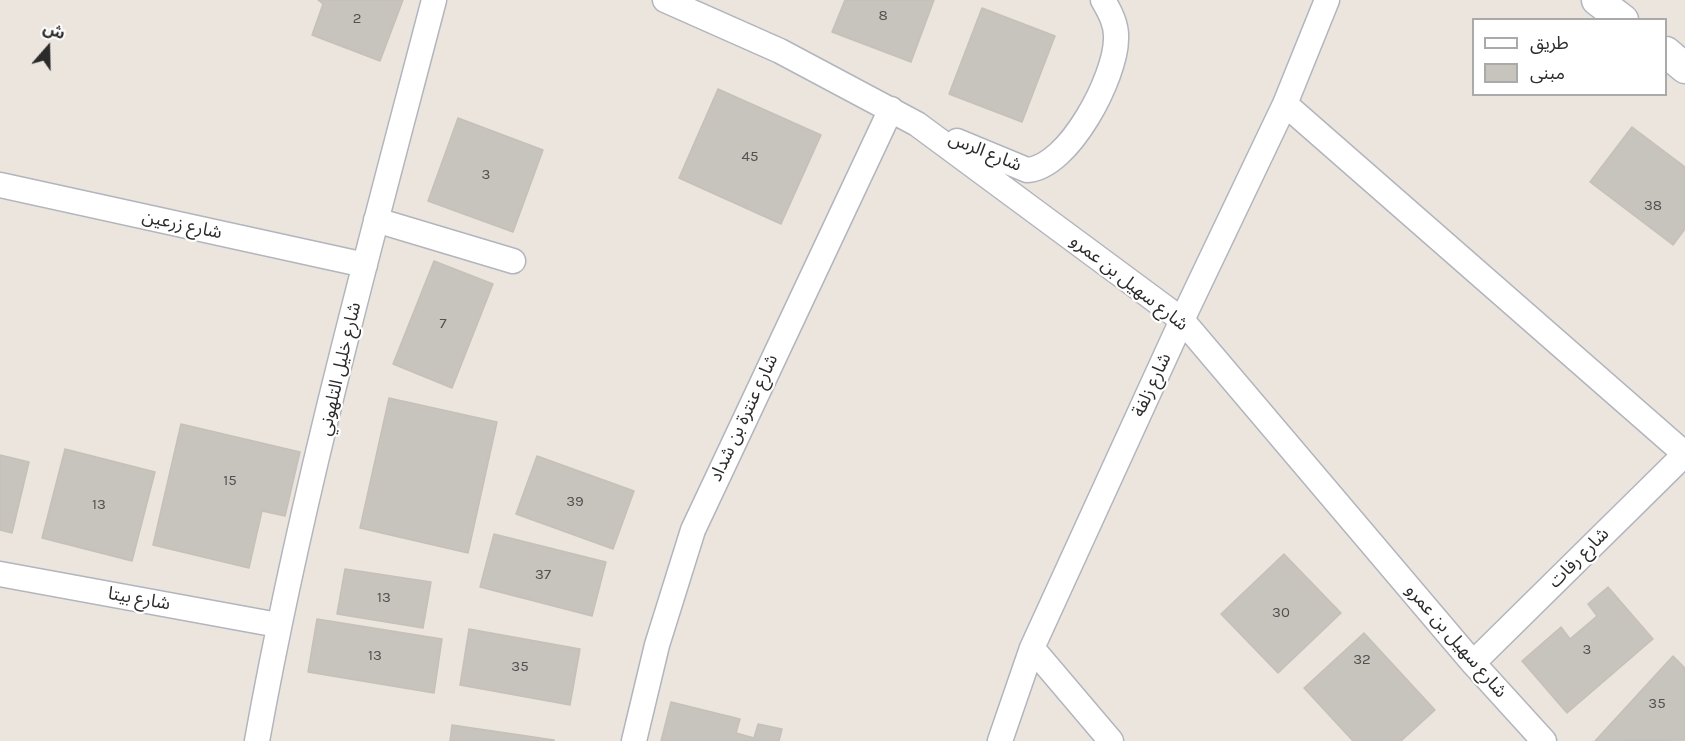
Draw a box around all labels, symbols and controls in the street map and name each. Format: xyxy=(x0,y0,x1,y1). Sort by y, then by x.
house number: 8 xyxy=(878,7,888,25)
house number: 2 xyxy=(353,10,361,28)
north arrow xyxy=(18,18,78,78)
text: ش xyxy=(41,18,68,43)
legend xyxy=(1472,18,1667,96)
text: طريق xyxy=(1530,32,1569,54)
text: مبنى xyxy=(1530,62,1565,84)
street label: شارع الرس xyxy=(945,128,1025,176)
house number: 45 xyxy=(742,148,758,166)
house number: 3 xyxy=(482,166,490,184)
house number: 38 xyxy=(1644,197,1662,215)
street label: شارع زرعين xyxy=(140,206,224,244)
street label: شارع سهيل بن عمرو xyxy=(1066,230,1192,336)
street label: شارع خليل التلهوني xyxy=(314,300,366,438)
house number: 7 xyxy=(439,315,447,333)
street label: شارع زلفة xyxy=(1128,350,1176,420)
street label: شارع عنترة بن شداد xyxy=(705,351,783,485)
house number: 15 xyxy=(223,472,237,490)
house number: 39 xyxy=(566,493,584,511)
house number: 13 xyxy=(92,496,106,514)
street label: شارع رفات xyxy=(1544,523,1614,593)
house number: 37 xyxy=(535,566,551,584)
street label: شارع سهيل بن عمرو xyxy=(1401,580,1511,702)
street label: شارع بيتا xyxy=(106,583,172,615)
house number: 13 xyxy=(377,589,391,607)
house number: 30 xyxy=(1272,604,1290,622)
house number: 3 xyxy=(1583,641,1591,659)
house number: 13 xyxy=(368,647,382,665)
house number: 32 xyxy=(1353,651,1371,669)
house number: 35 xyxy=(511,658,529,676)
house number: 35 xyxy=(1648,695,1666,713)

